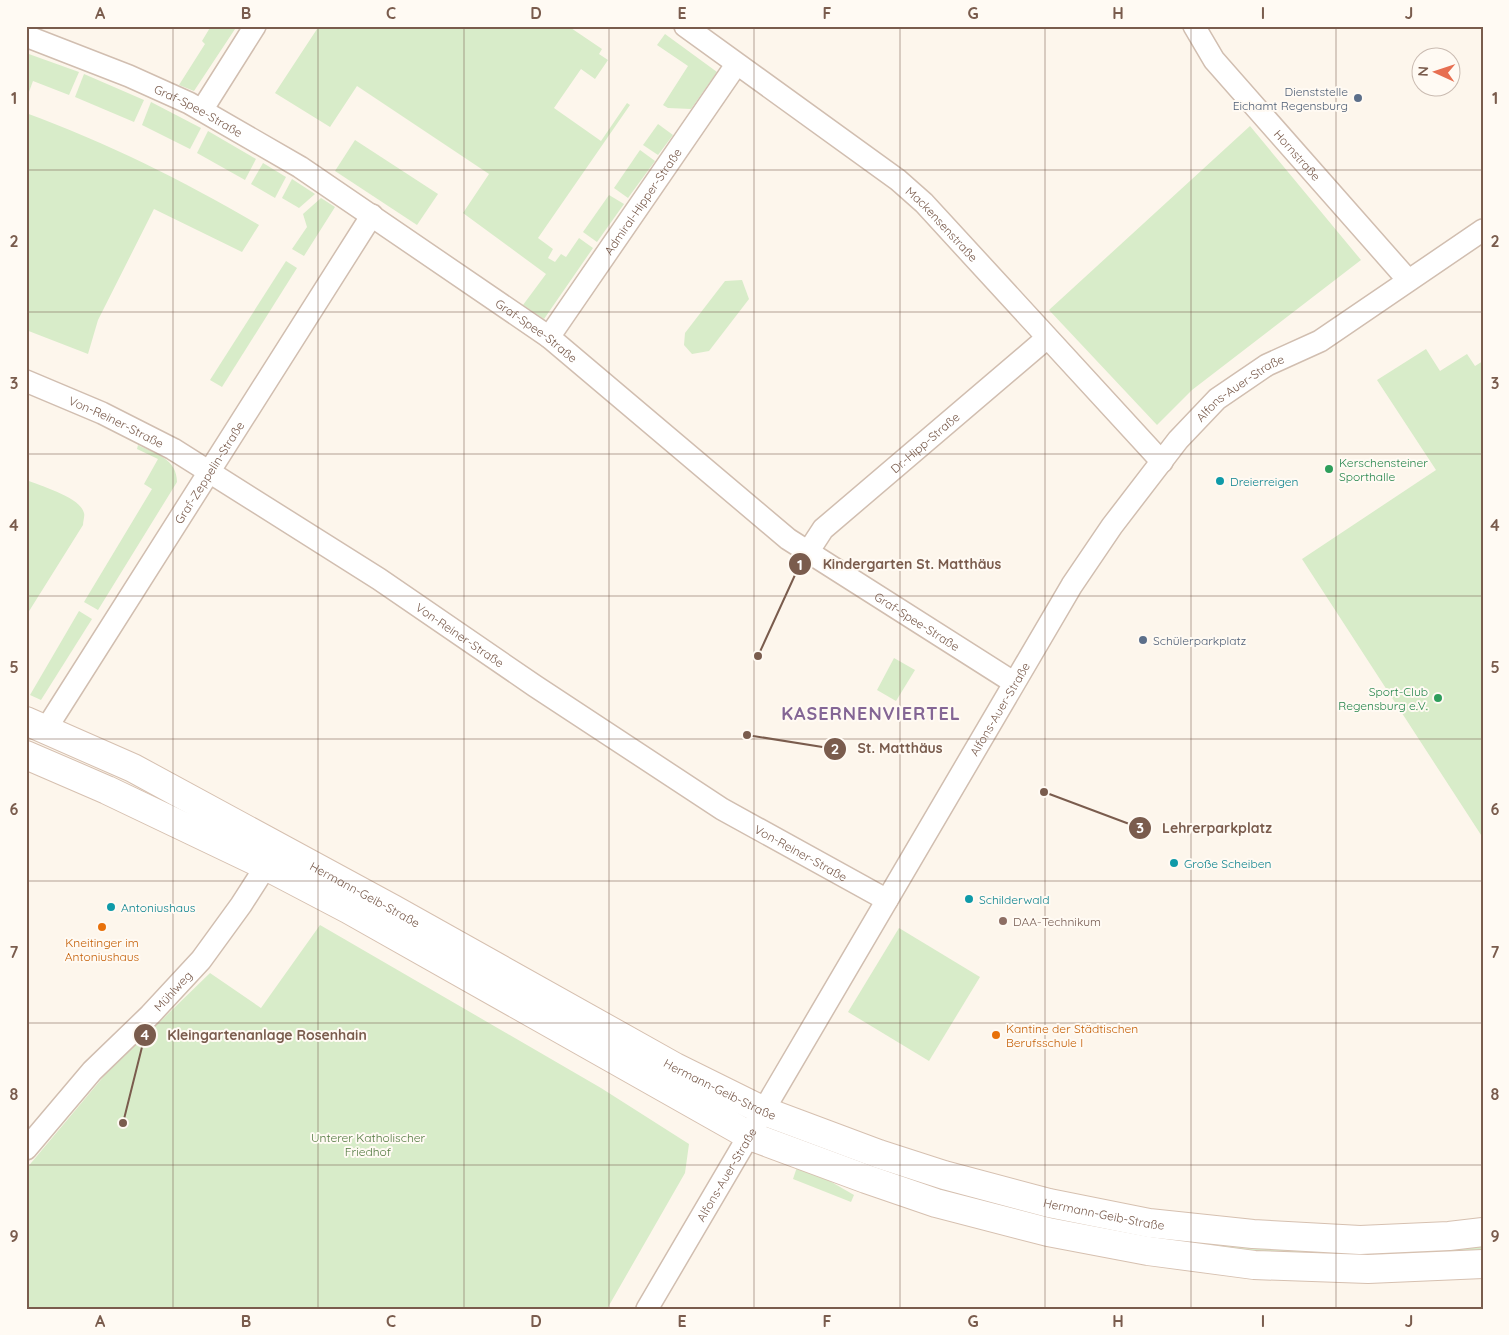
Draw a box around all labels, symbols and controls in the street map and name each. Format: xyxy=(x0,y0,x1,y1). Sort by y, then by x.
text: A xyxy=(95,3,106,23)
text: B xyxy=(241,3,251,23)
text: C xyxy=(386,3,396,23)
text: D xyxy=(530,3,542,23)
text: E xyxy=(677,3,687,23)
text: F xyxy=(823,3,832,23)
text: G xyxy=(967,3,979,23)
text: H xyxy=(1112,3,1124,23)
text: I xyxy=(1261,3,1265,23)
text: J xyxy=(1405,3,1413,23)
north arrow xyxy=(1412,48,1462,98)
text: N xyxy=(1414,66,1432,77)
street label: Graf-Spee-Straße xyxy=(152,81,246,140)
place label: Dienststelle Eichamt Regensburg xyxy=(1233,84,1348,113)
text: 1 xyxy=(11,88,17,108)
text: 1 xyxy=(1492,88,1498,108)
marker: Dienststelle Eichamt Regensburg xyxy=(1352,92,1364,104)
street label: Hornstraße xyxy=(1271,126,1324,184)
street label: Admiral-Hipper-Straße xyxy=(601,145,685,257)
street label: Mackensenstraße xyxy=(903,183,981,265)
text: 2 xyxy=(9,231,19,251)
text: 2 xyxy=(1490,231,1500,251)
street label: Graf-Spee-Straße xyxy=(493,295,581,366)
street label: Alfons-Auer-Straße xyxy=(1192,351,1287,424)
text: 3 xyxy=(10,373,18,393)
text: 3 xyxy=(1491,373,1499,393)
street label: Von-Reiner-Straße xyxy=(67,392,167,451)
street label: Dr.-Hipp-Straße xyxy=(887,409,962,476)
street label: Graf-Zeppelin-Straße xyxy=(171,418,247,526)
place label: Kerschensteiner Sporthalle xyxy=(1339,455,1428,484)
marker: Kerschensteiner Sporthalle xyxy=(1323,463,1335,475)
place label: Dreierreigen xyxy=(1230,474,1298,489)
marker: Dreierreigen xyxy=(1214,475,1226,487)
text: 4 xyxy=(9,515,19,535)
text: 4 xyxy=(1490,515,1500,535)
callout: Kindergarten St. Matthäus xyxy=(788,550,1011,579)
text: 1 xyxy=(797,555,803,574)
text: Kindergarten St. Matthäus xyxy=(823,555,1002,573)
street label: Graf-Spee-Straße xyxy=(872,589,963,654)
street label: Von-Reiner-Straße xyxy=(413,599,507,670)
place label: Schülerparkplatz xyxy=(1153,633,1247,648)
marker: Schülerparkplatz xyxy=(1137,634,1149,646)
text: 5 xyxy=(9,657,19,677)
text: 5 xyxy=(1490,657,1500,677)
street label: Alfons-Auer-Straße xyxy=(966,659,1033,758)
place label: Sport-Club Regensburg e.V. xyxy=(1338,684,1428,713)
marker: Sport-Club Regensburg e.V. xyxy=(1432,692,1444,704)
district label: KASERNENVIERTEL xyxy=(781,702,961,725)
callout: St. Matthäus xyxy=(823,734,953,763)
text: 2 xyxy=(831,739,839,758)
text: St. Matthäus xyxy=(857,739,943,757)
text: 6 xyxy=(10,799,19,819)
text: 6 xyxy=(1491,799,1500,819)
callout: Lehrerparkplatz xyxy=(1127,813,1282,842)
text: 3 xyxy=(1136,818,1144,837)
text: Lehrerparkplatz xyxy=(1162,819,1272,837)
street label: Von-Reiner-Straße xyxy=(752,821,850,884)
place label: Große Scheiben xyxy=(1184,856,1271,871)
marker: Große Scheiben xyxy=(1168,857,1180,869)
street label: Hermann-Geib-Straße xyxy=(307,858,423,930)
place label: Schilderwald xyxy=(979,892,1050,907)
marker: Schilderwald xyxy=(963,893,975,905)
place label: Antoniushaus xyxy=(121,900,196,915)
marker: Antoniushaus xyxy=(105,901,117,913)
place label: DAA-Technikum xyxy=(1013,914,1101,929)
marker: DAA-Technikum xyxy=(997,915,1009,927)
marker: Kneitinger im Antoniushaus xyxy=(96,921,108,933)
place label: Kneitinger im Antoniushaus xyxy=(65,935,140,964)
text: 7 xyxy=(10,942,19,962)
text: 7 xyxy=(1491,942,1500,962)
street label: Mühlweg xyxy=(150,967,195,1014)
callout: Kleingartenanlage Rosenhain xyxy=(132,1020,377,1049)
place label: Kantine der Städtischen Berufsschule I xyxy=(1006,1021,1138,1050)
text: 4 xyxy=(141,1025,150,1044)
text: Kleingartenanlage Rosenhain xyxy=(167,1026,367,1044)
marker: Kantine der Städtischen Berufsschule I xyxy=(990,1029,1002,1041)
street label: Hermann-Geib-Straße xyxy=(661,1055,778,1122)
text: 8 xyxy=(10,1084,19,1104)
text: 8 xyxy=(1491,1084,1500,1104)
street label: Alfons-Auer-Straße xyxy=(693,1125,759,1224)
park label: Unterer Katholischer Friedhof xyxy=(311,1130,425,1159)
street label: Hermann-Geib-Straße xyxy=(1042,1194,1166,1232)
text: 9 xyxy=(9,1226,19,1246)
text: 9 xyxy=(1490,1226,1500,1246)
text: A xyxy=(95,1311,106,1331)
text: B xyxy=(241,1311,251,1331)
text: C xyxy=(386,1311,396,1331)
text: D xyxy=(530,1311,542,1331)
text: E xyxy=(677,1311,687,1331)
text: F xyxy=(823,1311,832,1331)
text: G xyxy=(967,1311,979,1331)
text: H xyxy=(1112,1311,1124,1331)
text: I xyxy=(1261,1311,1265,1331)
text: J xyxy=(1405,1311,1413,1331)

